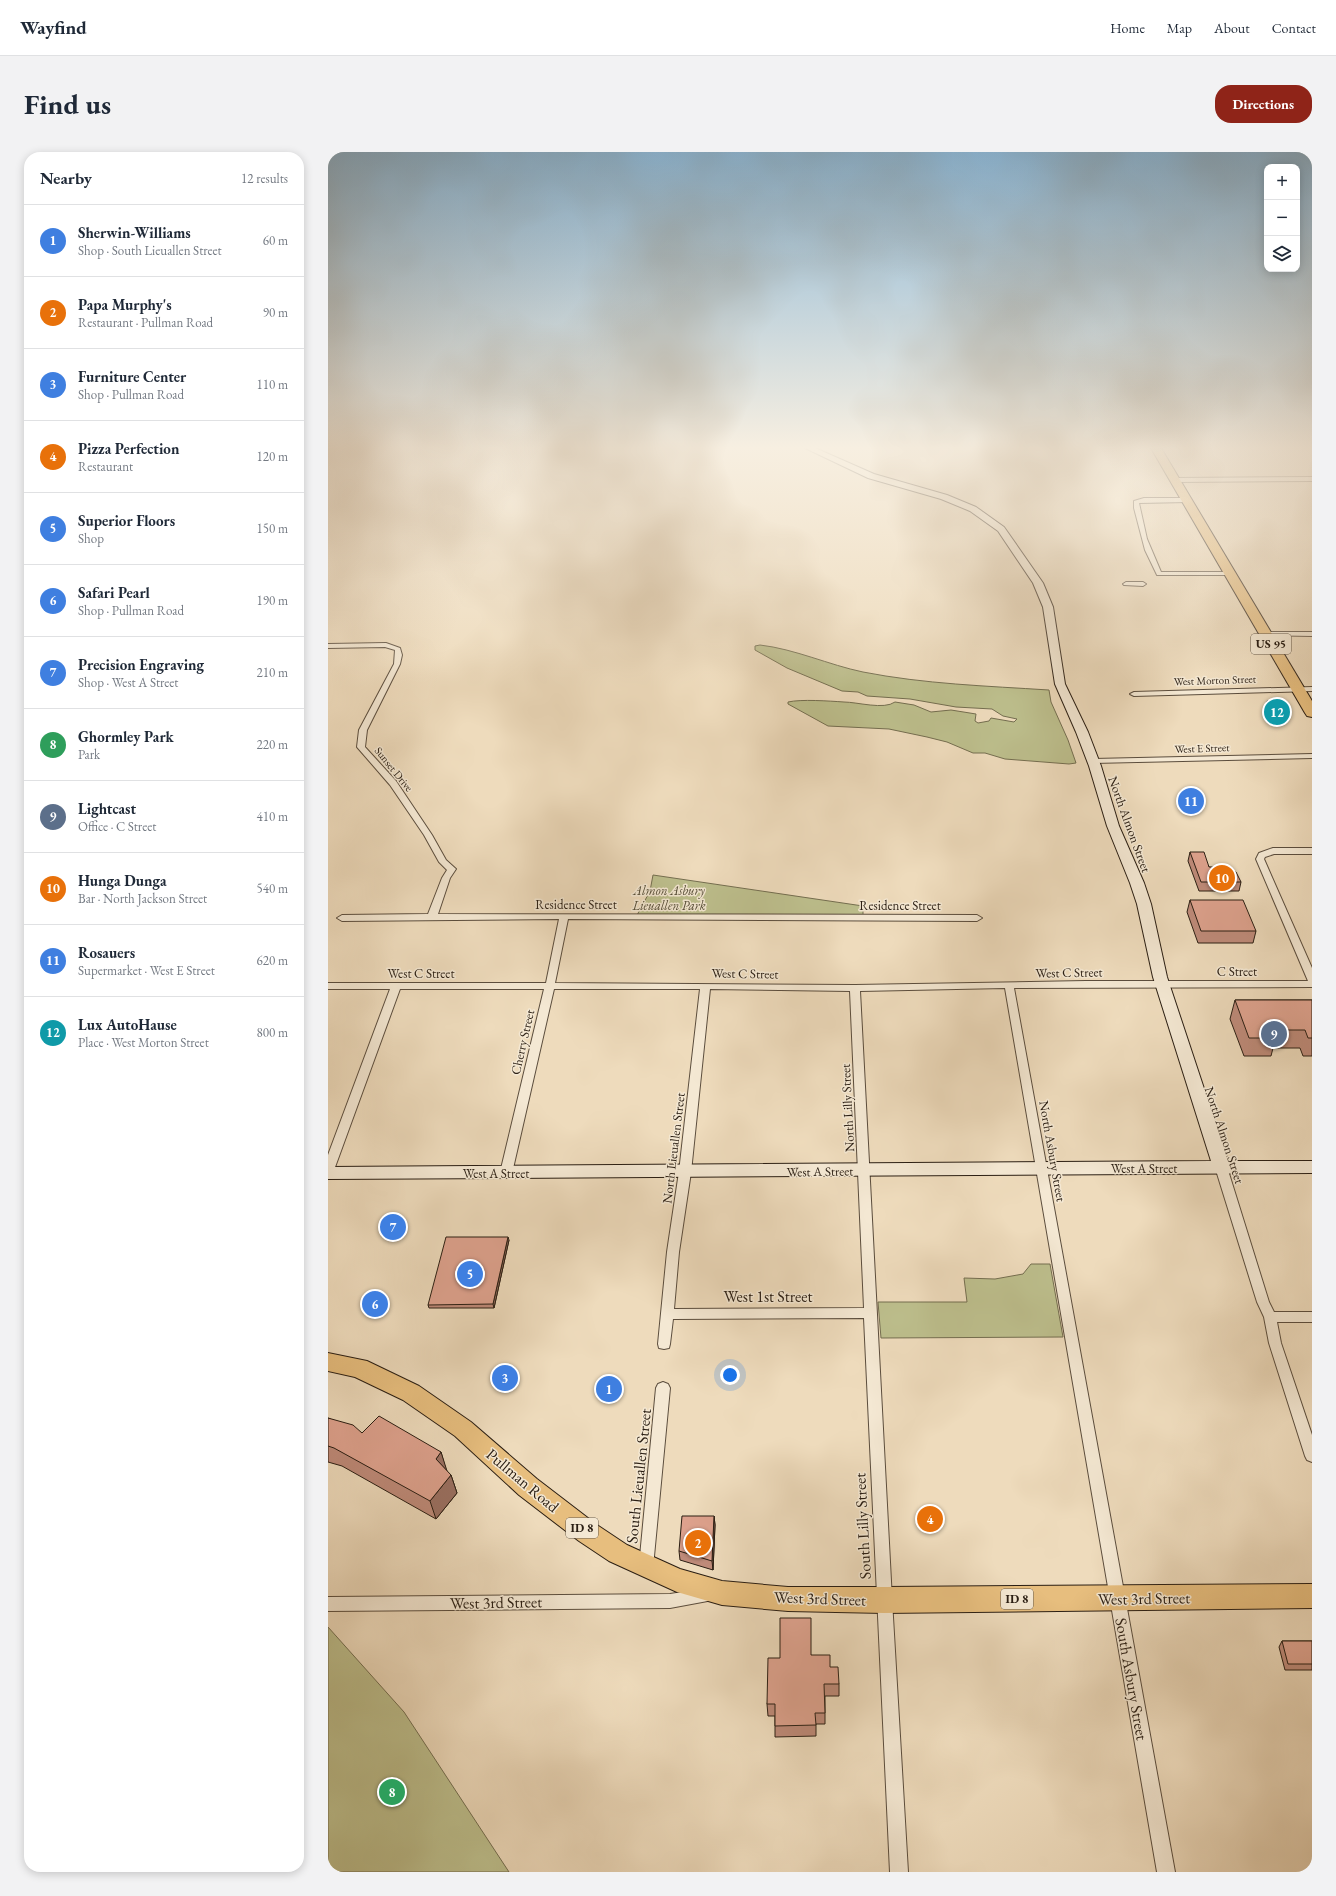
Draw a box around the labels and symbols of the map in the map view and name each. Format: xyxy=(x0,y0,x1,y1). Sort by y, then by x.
road number: US 95 xyxy=(1251,634,1291,654)
street label: West Morton Street xyxy=(1174,672,1257,688)
pin: 12 xyxy=(1264,697,1290,727)
street label: West E Street xyxy=(1174,740,1230,756)
street label: Sunset Drive xyxy=(372,744,417,795)
street label: North Almon Street xyxy=(1104,774,1155,875)
pin: 11 xyxy=(1178,786,1204,816)
pin: 10 xyxy=(1209,863,1235,893)
park label: Almon Asbury Lieuallen Park xyxy=(631,882,706,914)
street label: Residence Street xyxy=(535,896,617,913)
street label: Residence Street xyxy=(859,897,941,914)
street label: West C Street xyxy=(1035,963,1103,982)
street label: C Street xyxy=(1217,963,1257,980)
street label: West C Street xyxy=(711,964,779,983)
street label: West C Street xyxy=(388,965,454,982)
street label: Cherry Street xyxy=(507,1008,538,1076)
pin: 9 xyxy=(1261,1019,1287,1049)
street label: North Lilly Street xyxy=(837,1063,858,1153)
street label: North Almon Street xyxy=(1201,1084,1248,1186)
street label: North Lieuallen Street xyxy=(658,1092,689,1205)
street label: North Asbury Street xyxy=(1035,1099,1070,1203)
street label: West A Street xyxy=(1111,1160,1177,1177)
street label: West A Street xyxy=(787,1162,854,1181)
street label: West A Street xyxy=(463,1165,529,1182)
pin: 7 xyxy=(380,1212,406,1242)
pin: 5 xyxy=(457,1259,483,1289)
street label: West 1st Street xyxy=(724,1286,812,1307)
pin: 6 xyxy=(362,1289,388,1319)
pin: 3 xyxy=(492,1363,518,1393)
your location xyxy=(720,1365,740,1385)
pin: 1 xyxy=(596,1374,622,1404)
street label: South Lieuallen Street xyxy=(621,1408,656,1544)
street label: Pullman Road xyxy=(482,1444,564,1518)
street label: South Lilly Street xyxy=(849,1472,876,1580)
pin: 4 xyxy=(917,1504,943,1534)
road number: ID 8 xyxy=(566,1518,598,1538)
pin: 2 xyxy=(685,1528,711,1558)
street label: West 3rd Street xyxy=(774,1586,866,1611)
street label: West 3rd Street xyxy=(1098,1587,1190,1610)
road number: ID 8 xyxy=(1001,1589,1033,1609)
street label: West 3rd Street xyxy=(450,1591,542,1614)
street label: South Asbury Street xyxy=(1110,1616,1153,1742)
pin: 8 xyxy=(379,1777,405,1807)

